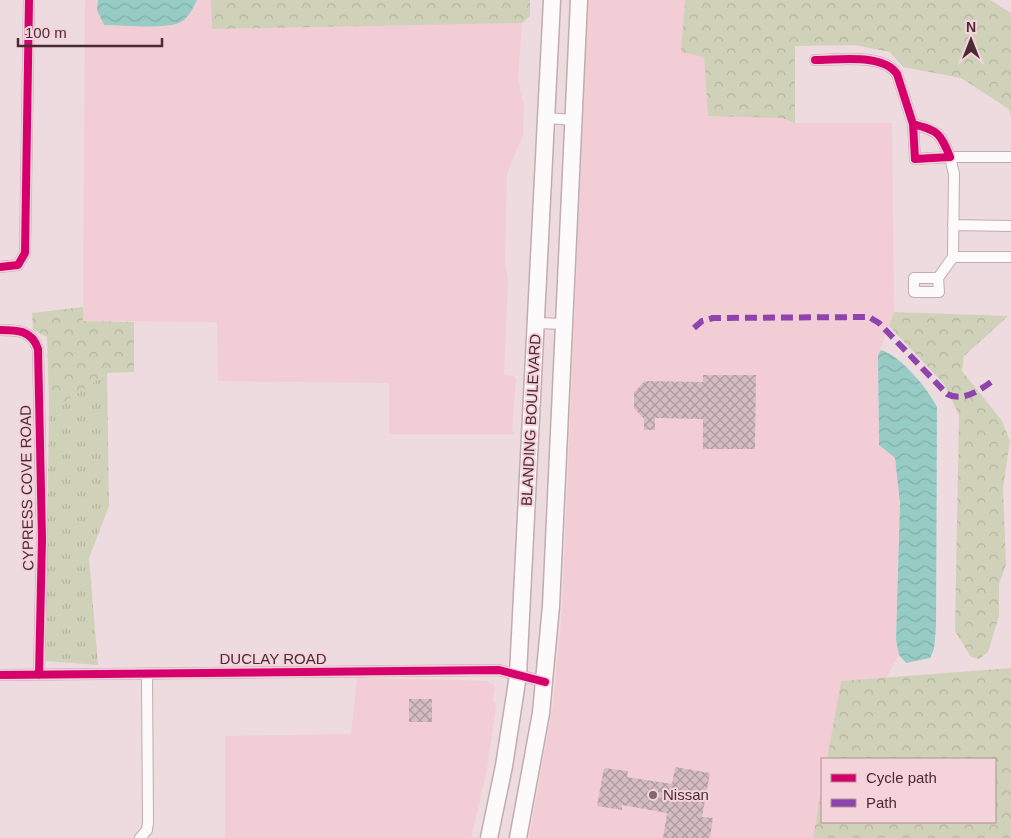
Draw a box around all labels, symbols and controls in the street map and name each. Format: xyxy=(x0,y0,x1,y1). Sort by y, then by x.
scale bar xyxy=(18,15,161,47)
north arrow xyxy=(946,15,996,65)
text: N xyxy=(966,19,976,35)
text: 100 m xyxy=(25,24,67,41)
street label: BLANDING BOULEVARD xyxy=(518,333,544,506)
street label: CYPRESS COVE ROAD xyxy=(17,405,36,571)
street label: DUCLAY ROAD xyxy=(220,650,327,667)
legend xyxy=(821,758,996,823)
text: Cycle path xyxy=(866,769,937,786)
place label: Nissan xyxy=(663,786,709,803)
marker: Nissan xyxy=(647,789,659,801)
text: Path xyxy=(866,794,897,811)

